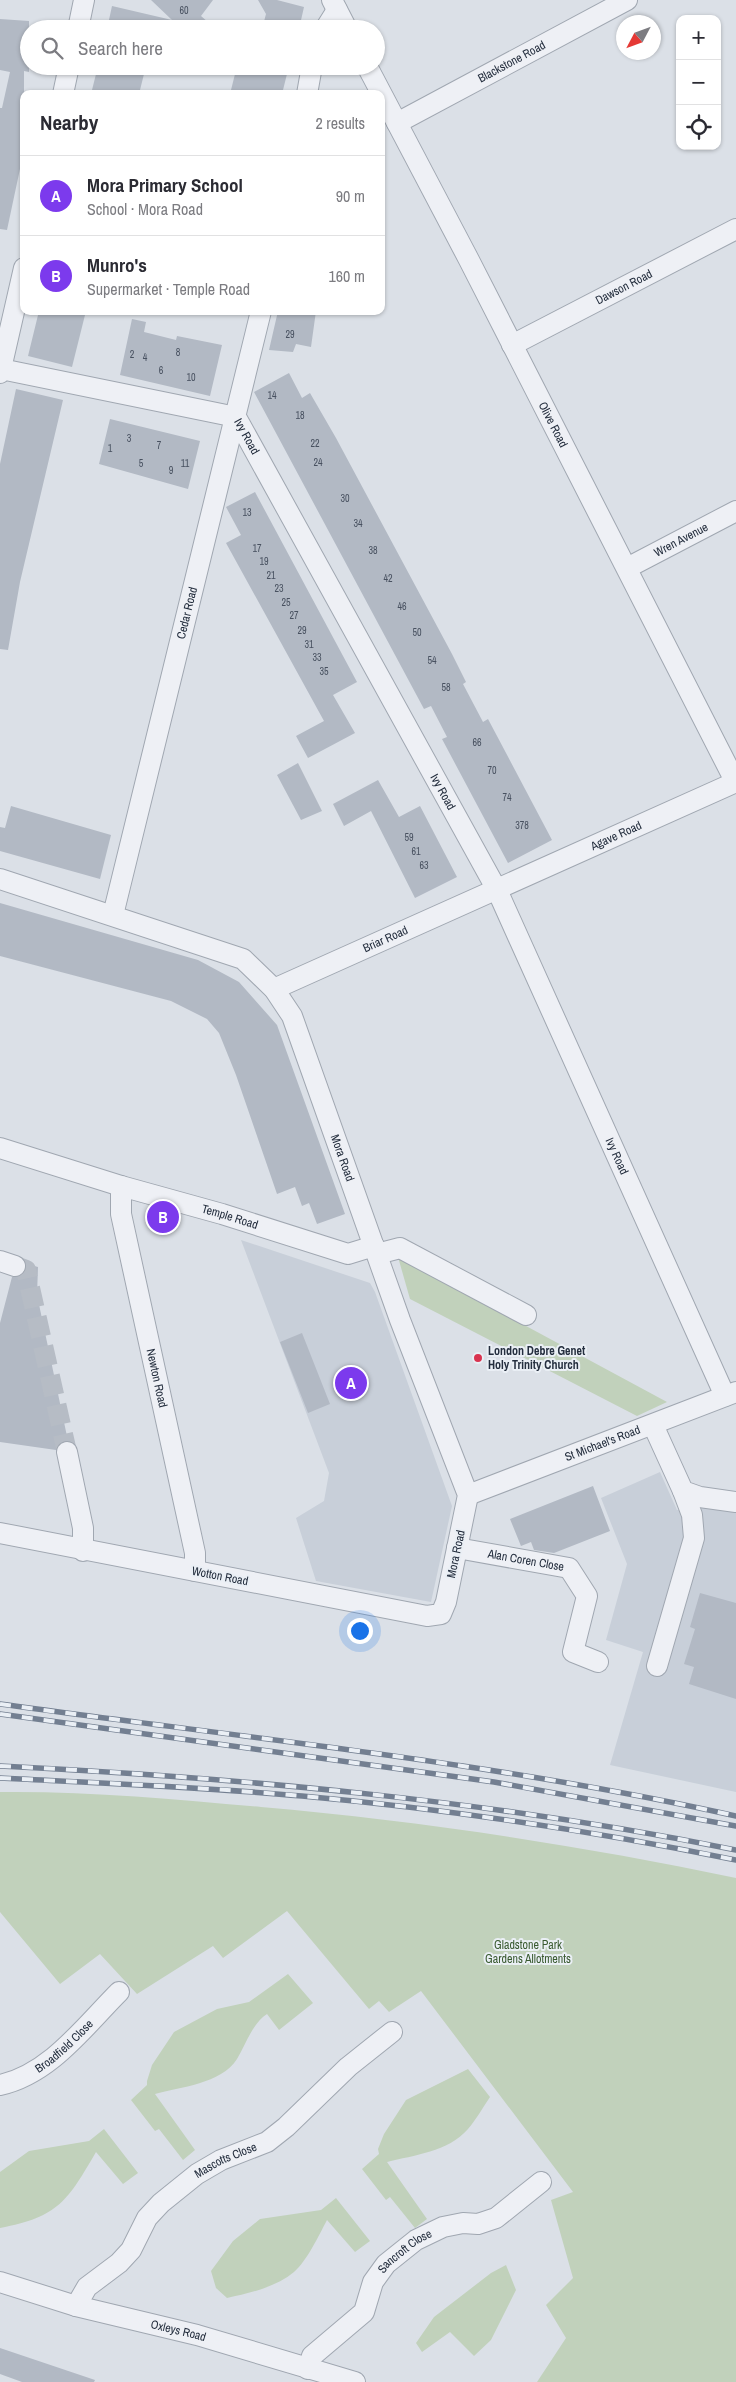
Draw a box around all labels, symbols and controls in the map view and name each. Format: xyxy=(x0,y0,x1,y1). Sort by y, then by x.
house number: 60 xyxy=(179,4,189,17)
north arrow xyxy=(616,15,661,60)
map controls xyxy=(676,15,721,150)
button: + xyxy=(676,15,721,60)
search box xyxy=(20,20,385,75)
icon: search xyxy=(38,34,66,62)
text: Search here xyxy=(78,35,163,61)
street label: Blackstone Road xyxy=(475,37,548,86)
button: − xyxy=(676,60,721,105)
button: locate xyxy=(676,105,721,150)
text: Nearby xyxy=(40,108,98,137)
text: 2 results xyxy=(315,112,365,134)
text: Mora Primary School xyxy=(87,172,243,198)
text: A xyxy=(51,185,61,207)
text: 90 m xyxy=(336,185,365,207)
text: School · Mora Road xyxy=(87,198,203,220)
text: Munro's xyxy=(87,252,147,278)
text: B xyxy=(51,265,61,287)
text: 160 m xyxy=(329,265,365,287)
street label: Dawson Road xyxy=(593,266,655,308)
text: Supermarket · Temple Road xyxy=(87,278,250,300)
house number: 29 xyxy=(285,328,295,341)
house number: 8 xyxy=(176,346,181,359)
house number: 2 xyxy=(130,348,135,361)
house number: 4 xyxy=(143,351,148,364)
house number: 6 xyxy=(159,364,164,377)
house number: 10 xyxy=(186,371,196,384)
house number: 14 xyxy=(267,389,277,402)
street label: Olive Road xyxy=(535,399,571,450)
house number: 18 xyxy=(295,409,305,422)
street label: Ivy Road xyxy=(230,415,263,457)
house number: 3 xyxy=(127,432,132,445)
house number: 22 xyxy=(310,437,320,450)
house number: 7 xyxy=(157,439,162,452)
house number: 1 xyxy=(108,442,113,455)
house number: 24 xyxy=(313,456,323,469)
house number: 5 xyxy=(139,457,144,470)
house number: 11 xyxy=(181,457,190,470)
house number: 9 xyxy=(169,464,174,477)
house number: 30 xyxy=(340,492,350,505)
house number: 13 xyxy=(242,506,252,519)
house number: 34 xyxy=(353,517,363,530)
street label: Wren Avenue xyxy=(651,519,711,560)
house number: 17 xyxy=(252,542,262,555)
house number: 38 xyxy=(368,544,378,557)
house number: 19 xyxy=(259,555,269,568)
house number: 21 xyxy=(266,569,276,582)
house number: 42 xyxy=(383,572,393,585)
house number: 23 xyxy=(274,582,284,595)
street label: Cedar Road xyxy=(173,585,201,641)
house number: 25 xyxy=(281,596,291,609)
house number: 46 xyxy=(397,600,407,613)
house number: 27 xyxy=(289,609,299,622)
house number: 29 xyxy=(297,624,307,637)
house number: 50 xyxy=(412,626,422,639)
house number: 31 xyxy=(304,638,314,651)
house number: 33 xyxy=(312,651,322,664)
house number: 54 xyxy=(427,654,437,667)
house number: 35 xyxy=(319,665,329,678)
house number: 58 xyxy=(441,681,451,694)
house number: 66 xyxy=(472,736,482,749)
house number: 70 xyxy=(487,764,497,777)
street label: Ivy Road xyxy=(426,771,459,813)
house number: 74 xyxy=(502,791,512,804)
street label: Agave Road xyxy=(587,817,644,854)
house number: 378 xyxy=(515,819,529,832)
house number: 59 xyxy=(404,831,414,844)
house number: 61 xyxy=(411,845,421,858)
house number: 63 xyxy=(419,859,429,872)
street label: Briar Road xyxy=(360,922,410,956)
street label: Mora Road xyxy=(327,1132,358,1184)
street label: Ivy Road xyxy=(602,1135,632,1177)
pin: B xyxy=(147,1198,179,1236)
street label: Temple Road xyxy=(200,1201,260,1233)
place label: London Debre Genet Holy Trinity Church xyxy=(488,1343,586,1373)
street label: Newton Road xyxy=(143,1347,171,1409)
marker: London Debre Genet Holy Trinity Church xyxy=(472,1352,484,1364)
pin: A xyxy=(335,1364,367,1402)
street label: St Michael's Road xyxy=(562,1422,642,1465)
street label: Mora Road xyxy=(443,1529,469,1579)
street label: Alan Coren Close xyxy=(485,1545,565,1575)
street label: Wotton Road xyxy=(190,1563,250,1589)
your location xyxy=(347,1618,373,1644)
park label: Gladstone Park Gardens Allotments xyxy=(485,1937,571,1967)
street label: Broadfield Close xyxy=(32,2016,97,2077)
street label: Mascotts Close xyxy=(191,2139,259,2182)
street label: Sancroft Close xyxy=(374,2226,434,2276)
street label: Oxleys Road xyxy=(149,2316,208,2345)

